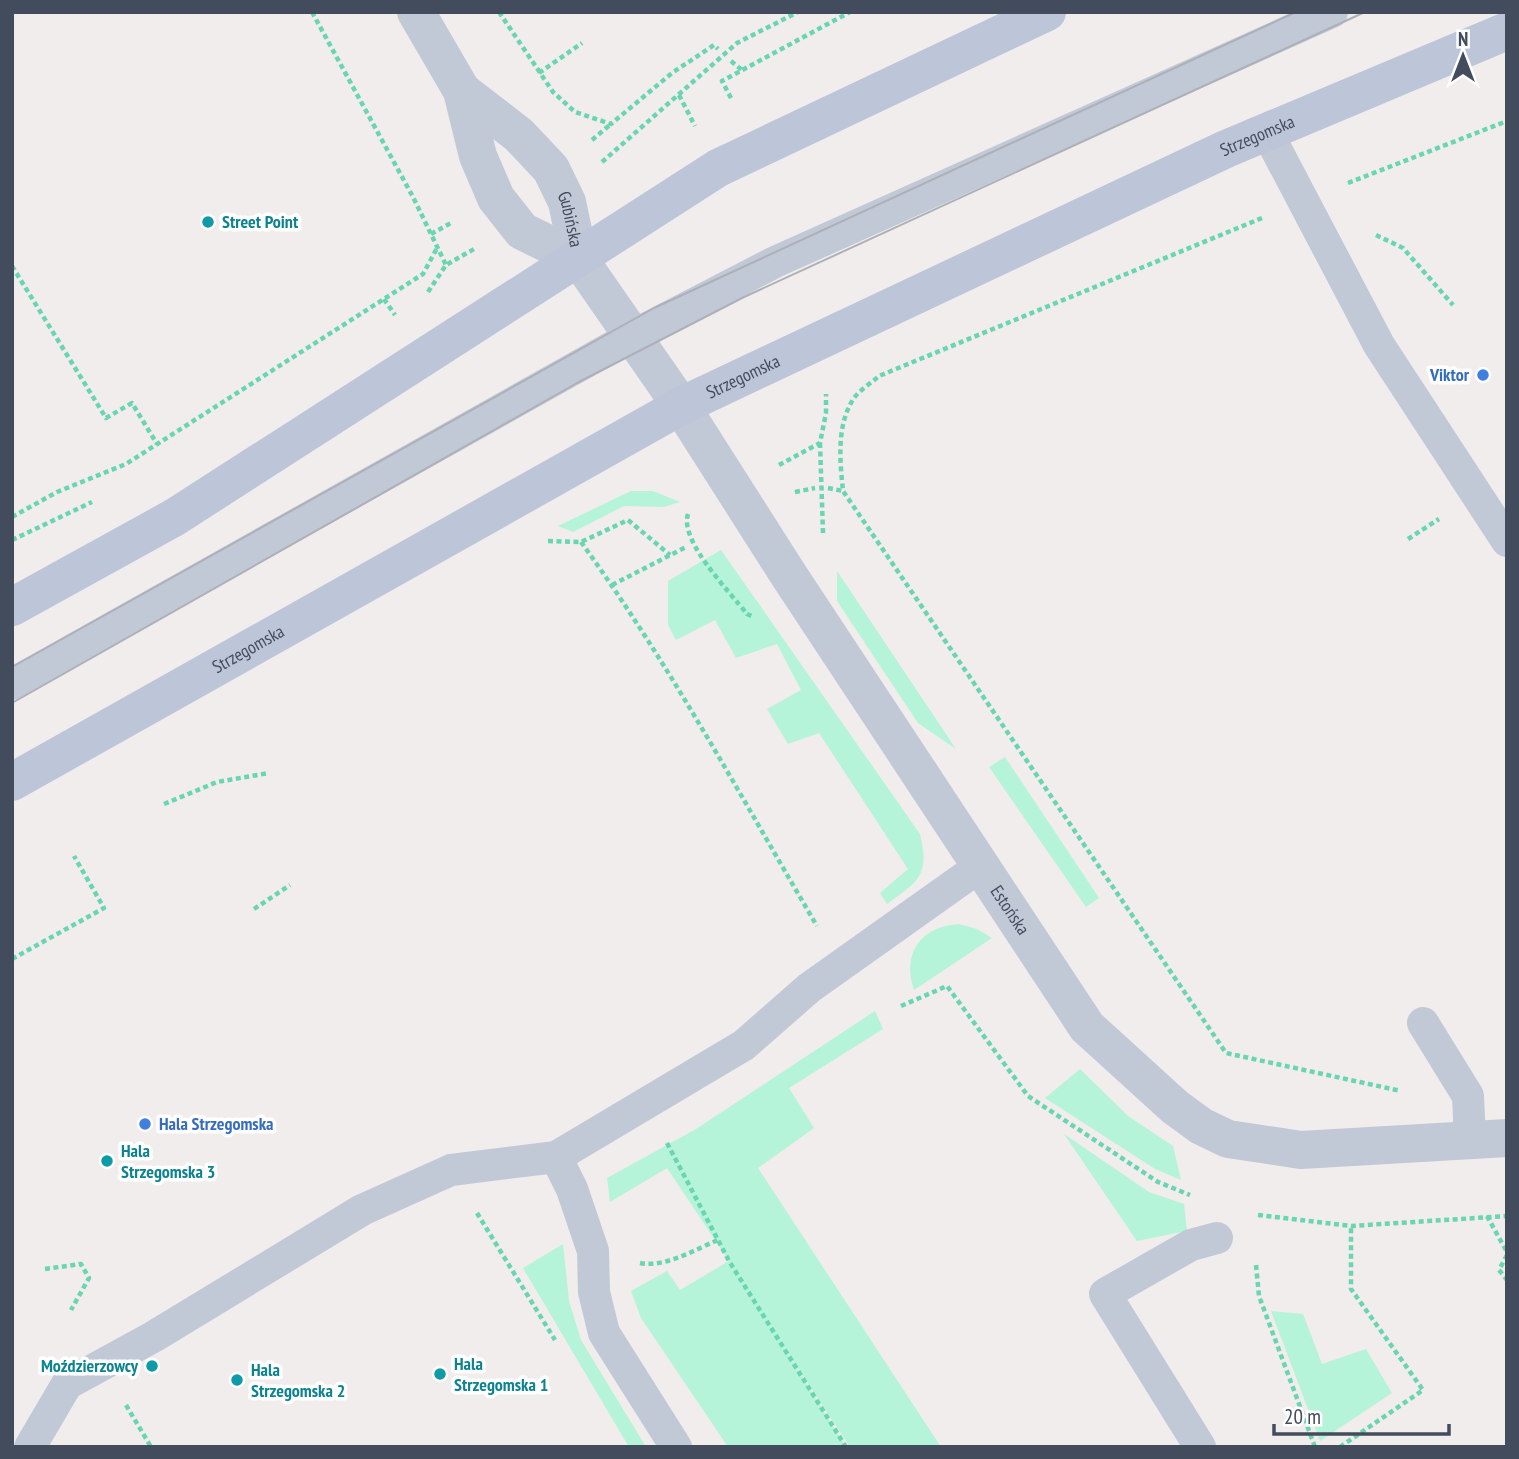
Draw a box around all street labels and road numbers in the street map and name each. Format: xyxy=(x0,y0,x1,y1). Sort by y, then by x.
street label: Strzegomska xyxy=(1216,110,1298,161)
street label: Gubińska xyxy=(552,187,588,249)
street label: Strzegomska xyxy=(702,349,783,403)
street label: Strzegomska xyxy=(208,619,288,678)
street label: Estońska xyxy=(986,881,1035,939)

